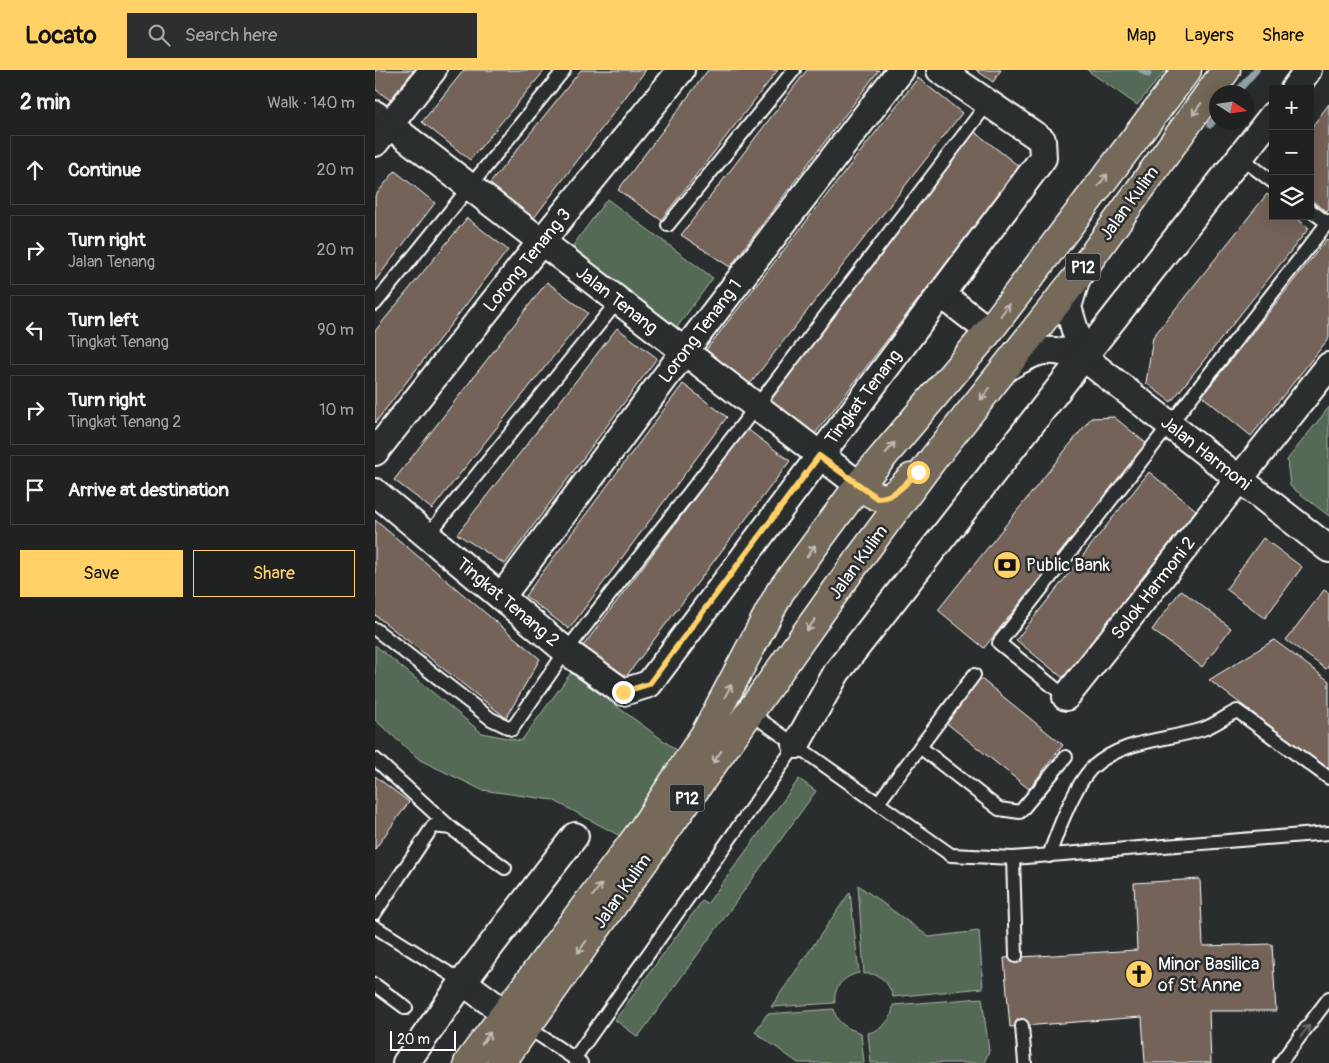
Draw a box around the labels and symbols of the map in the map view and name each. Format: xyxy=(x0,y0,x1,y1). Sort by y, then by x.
north arrow xyxy=(1209,85,1254,130)
one-way arrow xyxy=(1192,102,1202,116)
street label: Jalan Kulim xyxy=(1095,162,1164,245)
one-way arrow xyxy=(1098,173,1108,187)
street label: Lorong Tenang 3 xyxy=(478,204,576,317)
road number: P12 xyxy=(1065,253,1101,280)
street label: Jalan Tenang xyxy=(571,261,662,340)
street label: Lorong Tenang 1 xyxy=(654,275,747,388)
one-way arrow xyxy=(1000,303,1010,317)
street label: Tingkat Tenang xyxy=(820,345,907,450)
one-way arrow xyxy=(980,387,991,400)
street label: Jalan Harmoni xyxy=(1156,411,1255,496)
one-way arrow xyxy=(885,442,896,455)
route start xyxy=(907,461,930,484)
street label: Jalan Kulim xyxy=(824,521,893,604)
street label: Solok Harmoni 2 xyxy=(1106,532,1201,644)
one-way arrow xyxy=(805,545,816,558)
bank icon: Public Bank xyxy=(992,550,1022,580)
street label: Tingkat Tenang 2 xyxy=(451,553,564,652)
place label: Public Bank xyxy=(1026,554,1111,577)
one-way arrow xyxy=(806,618,817,631)
route end xyxy=(612,681,635,704)
one-way arrow xyxy=(724,684,733,699)
one-way arrow xyxy=(711,750,722,763)
road number: P12 xyxy=(669,784,705,811)
street label: Jalan Kulim xyxy=(588,849,657,933)
one-way arrow xyxy=(592,883,602,897)
one-way arrow xyxy=(577,940,587,954)
place label: Minor Basilica of St Anne xyxy=(1158,953,1259,997)
church icon: Minor Basilica of St Anne xyxy=(1124,959,1154,989)
one-way arrow xyxy=(1300,1024,1310,1038)
scale bar xyxy=(390,1028,456,1051)
one-way arrow xyxy=(481,1032,492,1045)

